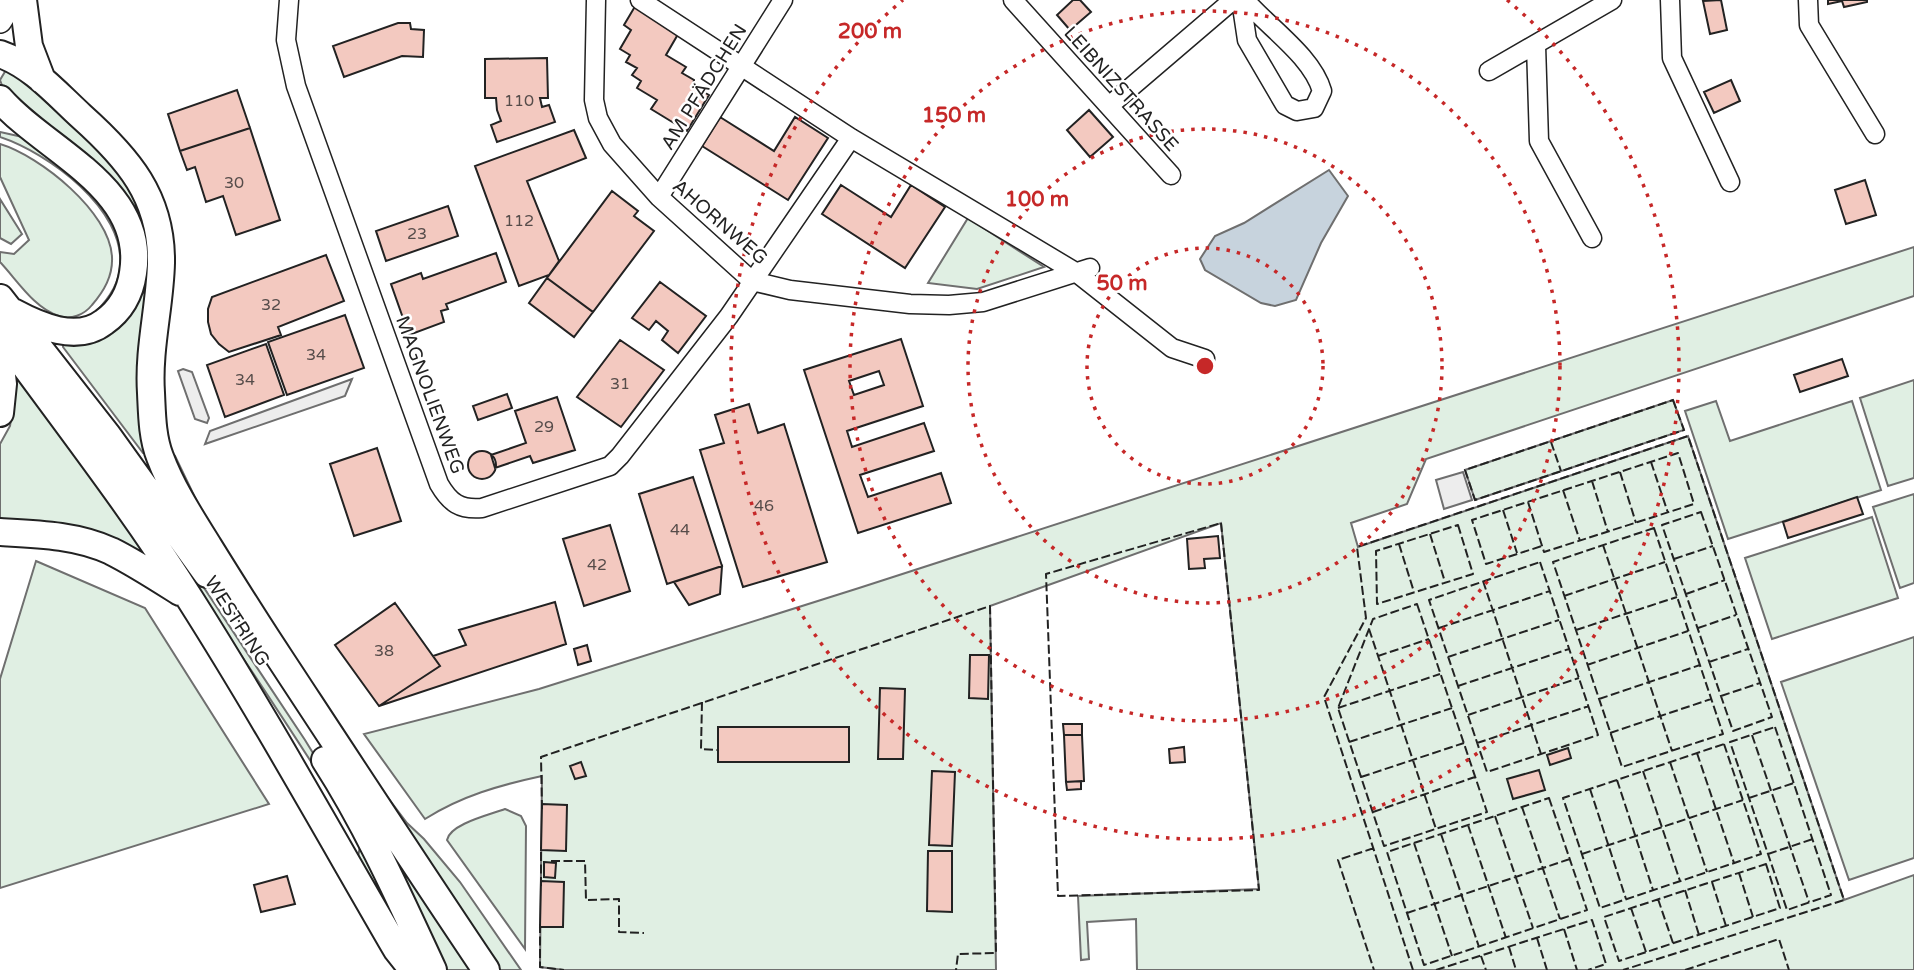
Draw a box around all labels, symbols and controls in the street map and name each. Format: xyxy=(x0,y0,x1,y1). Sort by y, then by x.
text: 200 m xyxy=(838,19,902,44)
street label: AM PFÄDCHEN xyxy=(656,20,752,154)
street label: LEIBNIZSTRASSE xyxy=(1059,22,1183,156)
house number: 110 xyxy=(504,91,534,111)
text: 150 m xyxy=(922,103,986,128)
house number: 30 xyxy=(224,173,244,193)
street label: AHORNWEG xyxy=(668,175,772,269)
text: 100 m xyxy=(1005,187,1069,212)
house number: 112 xyxy=(504,211,534,231)
house number: 23 xyxy=(407,224,427,244)
text: 50 m xyxy=(1096,271,1148,296)
house number: 32 xyxy=(261,295,281,315)
street label: MAGNOLIENWEG xyxy=(391,313,469,477)
house number: 34 xyxy=(306,345,326,365)
centre of rings xyxy=(1193,354,1217,378)
house number: 34 xyxy=(235,370,255,390)
house number: 31 xyxy=(610,374,630,394)
house number: 29 xyxy=(534,417,554,437)
house number: 46 xyxy=(754,496,774,516)
house number: 44 xyxy=(670,520,690,540)
house number: 42 xyxy=(587,555,607,575)
street label: WESTRING xyxy=(200,572,274,670)
house number: 38 xyxy=(374,641,394,661)

